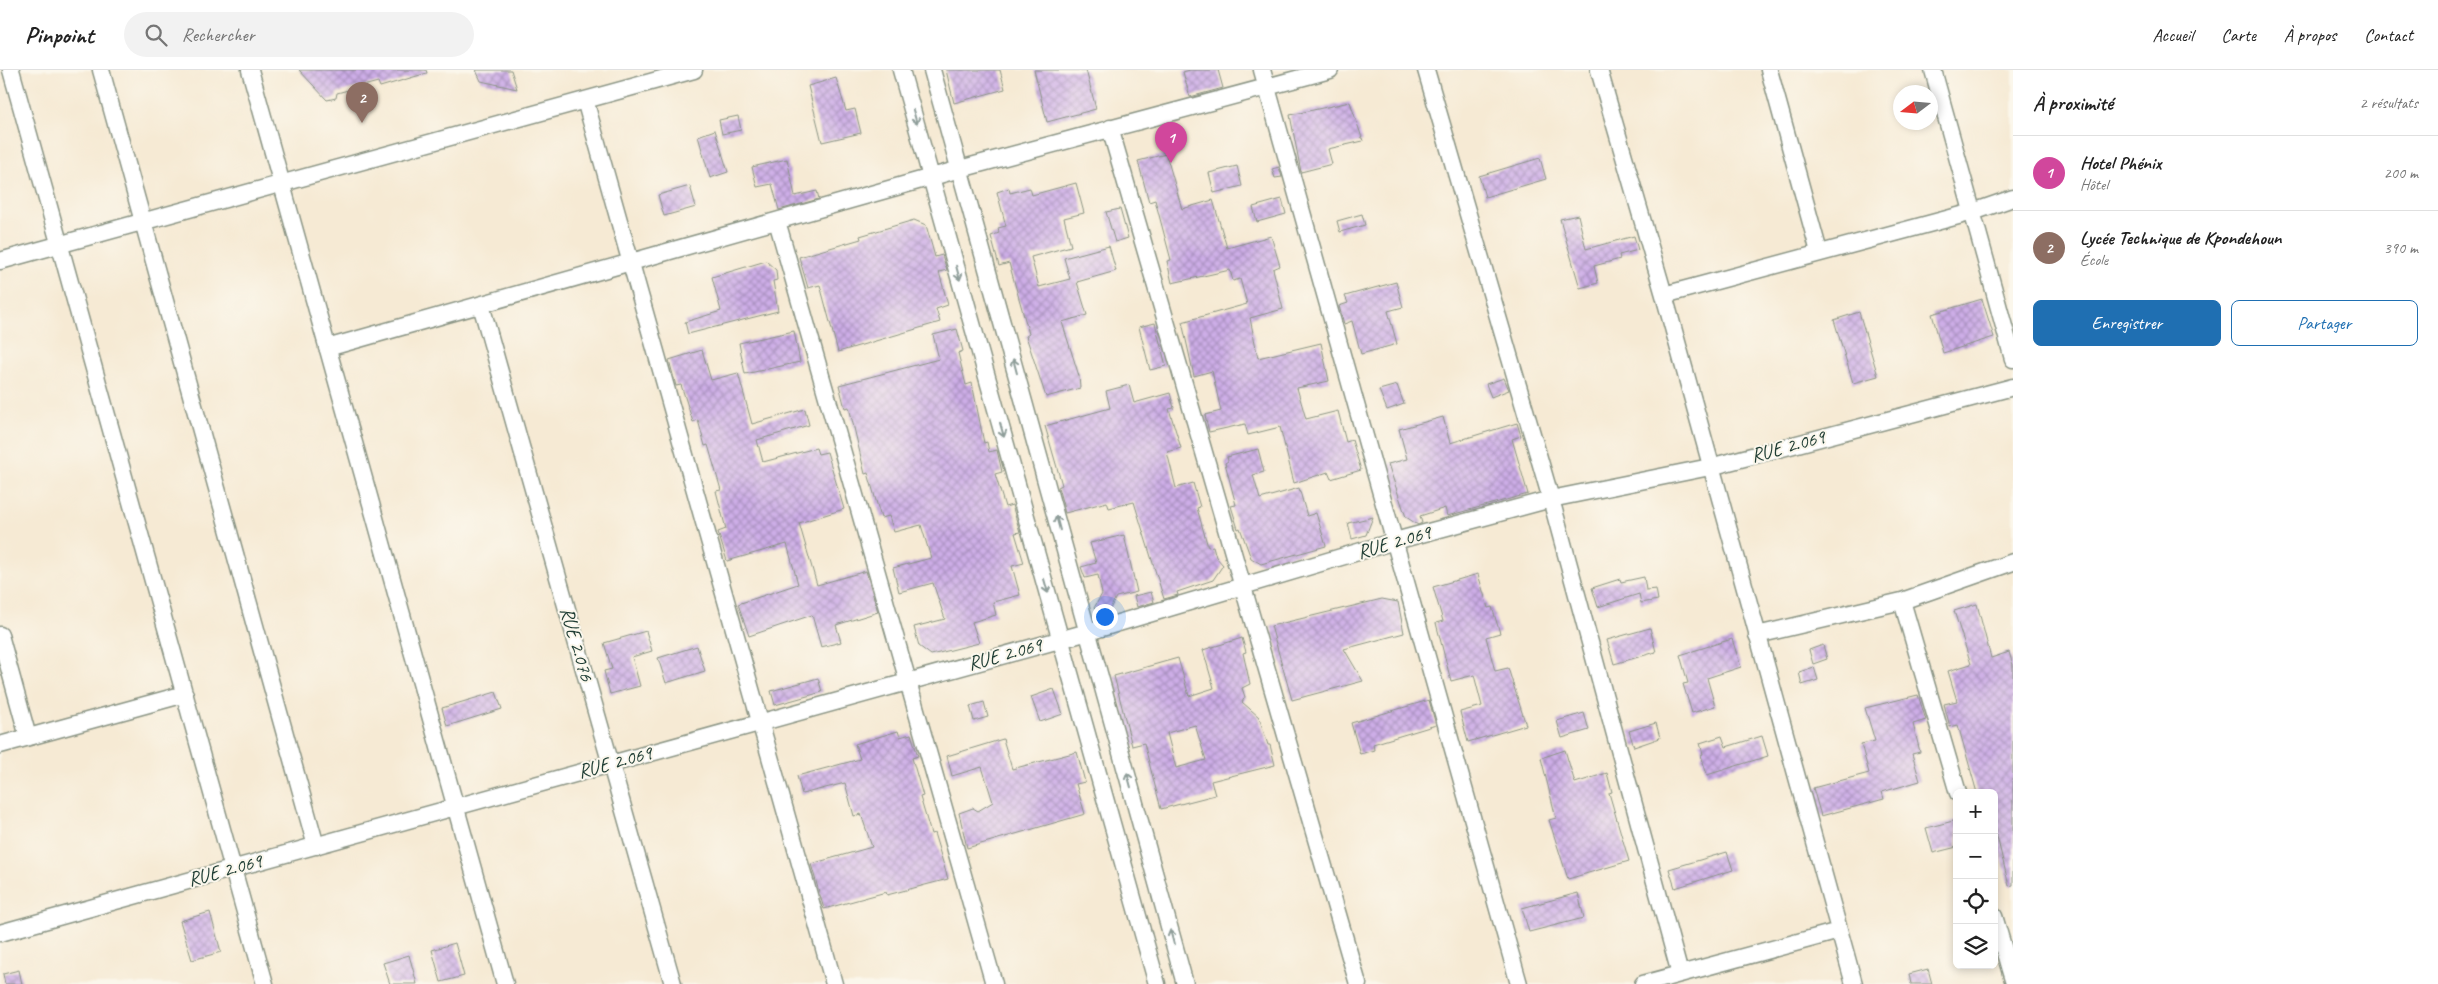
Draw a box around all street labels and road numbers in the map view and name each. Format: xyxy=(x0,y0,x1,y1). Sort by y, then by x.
street label: RUE 2.069 xyxy=(1748,424,1830,468)
street label: RUE 2.069 xyxy=(1354,519,1436,564)
street label: RUE 2.076 xyxy=(555,604,600,685)
street label: RUE 2.069 xyxy=(965,632,1047,676)
street label: RUE 2.069 xyxy=(575,740,657,784)
street label: RUE 2.069 xyxy=(185,848,267,892)

